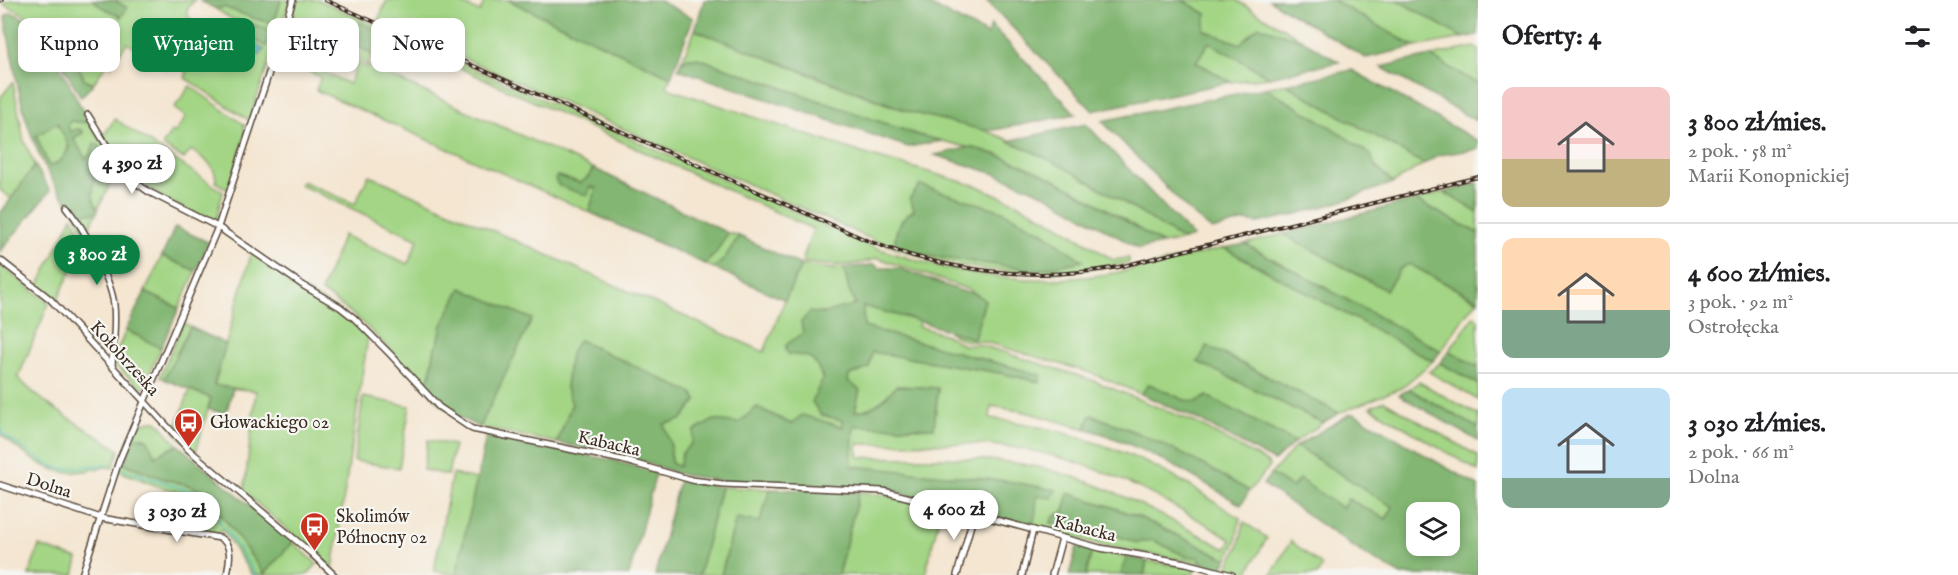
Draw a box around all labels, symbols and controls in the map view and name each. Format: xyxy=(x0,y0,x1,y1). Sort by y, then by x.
chip: Kupno xyxy=(18,18,120,72)
chip: Wynajem xyxy=(132,18,255,72)
chip: Filtry xyxy=(267,18,359,72)
chip: Nowe xyxy=(371,18,465,72)
text: Oferty: 4 xyxy=(1502,20,1601,53)
icon: filters xyxy=(1901,20,1934,53)
text: 3 800 zł/mies. xyxy=(1688,106,1826,139)
icon: home xyxy=(1550,111,1622,183)
text: 2 pok. · 58 m² xyxy=(1688,139,1792,164)
pin: 4 390 zł xyxy=(70,144,194,195)
text: 4 390 zł xyxy=(102,151,162,176)
text: Marii Konopnickiej xyxy=(1688,164,1850,189)
pin: 3 800 zł xyxy=(35,235,159,286)
text: 3 800 zł xyxy=(68,242,126,267)
text: 4 600 zł/mies. xyxy=(1688,257,1830,290)
icon: home xyxy=(1550,262,1622,334)
text: 3 pok. · 92 m² xyxy=(1688,290,1793,315)
text: Ostrołęcka xyxy=(1688,315,1779,340)
street label: Kołobrzeska xyxy=(84,317,164,402)
bus stop icon: Głowackiego 02 xyxy=(173,406,205,448)
text: 3 030 zł/mies. xyxy=(1688,407,1826,440)
place label: Głowackiego 02 xyxy=(210,412,329,435)
icon: home xyxy=(1550,412,1622,484)
street label: Kabacka xyxy=(575,426,642,463)
text: 2 pok. · 66 m² xyxy=(1688,440,1794,465)
text: Dolna xyxy=(1688,465,1740,490)
street label: Dolna xyxy=(23,468,74,505)
pin: 4 600 zł xyxy=(892,490,1016,541)
pin: 3 030 zł xyxy=(115,492,239,543)
text: 4 600 zł xyxy=(923,497,985,522)
text: 3 030 zł xyxy=(148,499,206,524)
map controls xyxy=(1406,502,1460,556)
button: layers xyxy=(1406,502,1460,556)
place label: Skolimów Północny 02 xyxy=(336,506,427,550)
bus stop icon: Skolimów Północny 02 xyxy=(299,510,331,552)
street label: Kabacka xyxy=(1051,511,1118,548)

